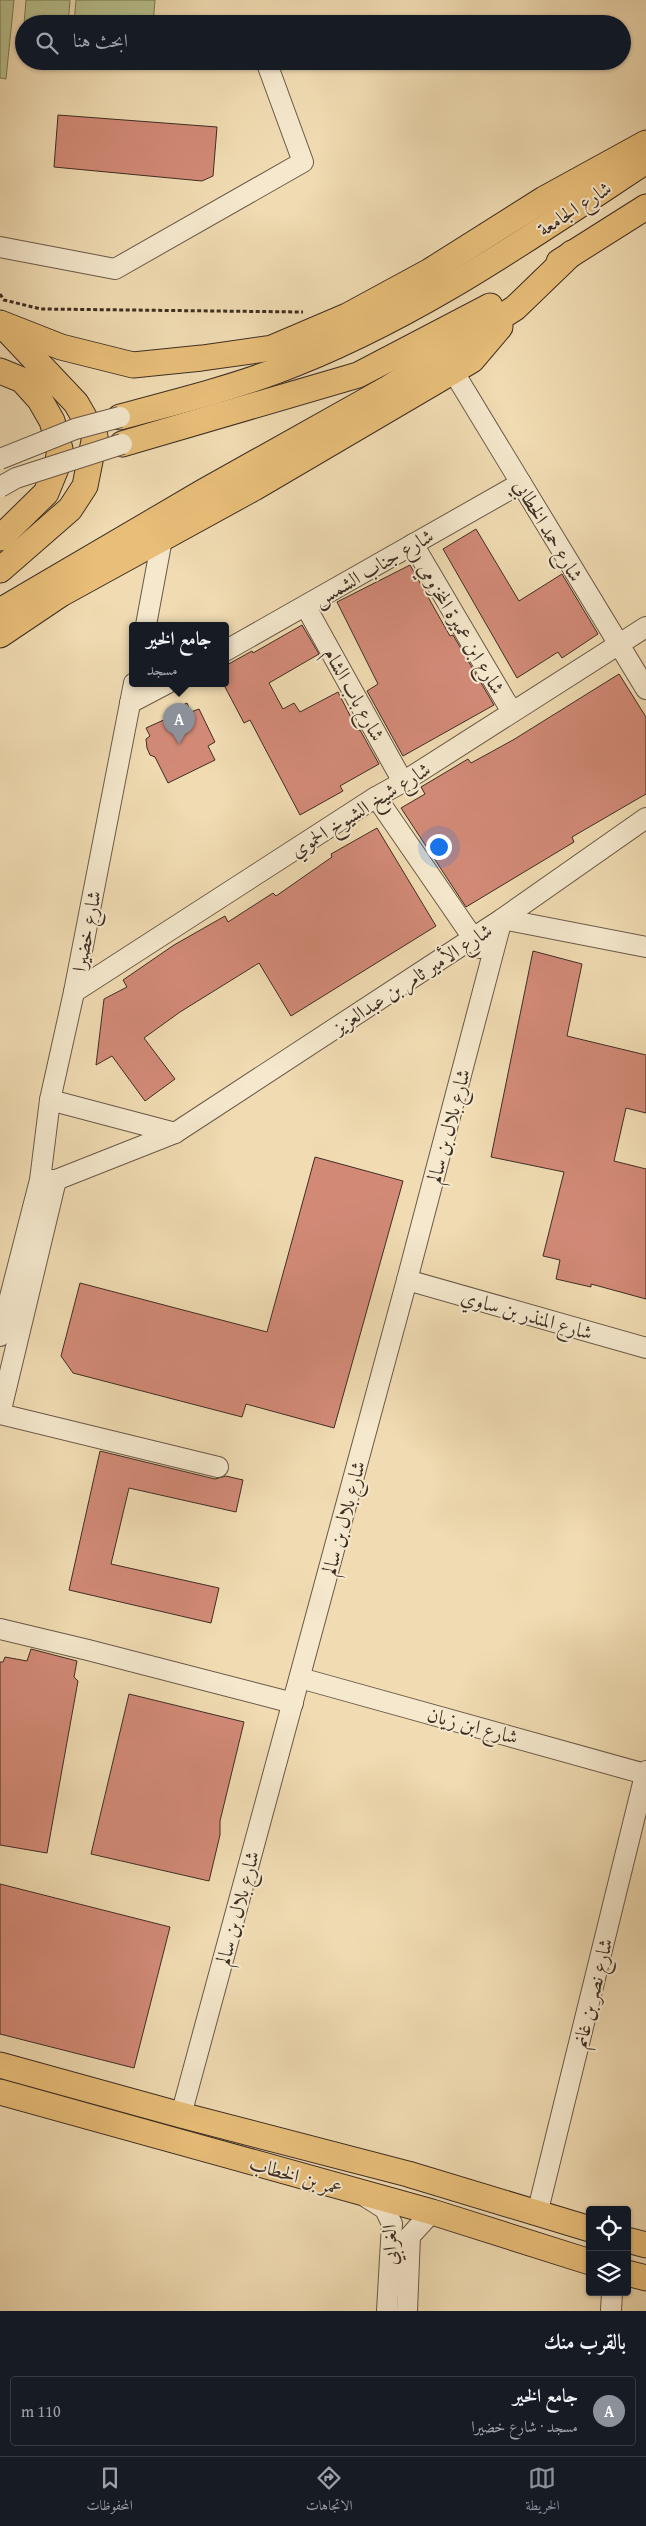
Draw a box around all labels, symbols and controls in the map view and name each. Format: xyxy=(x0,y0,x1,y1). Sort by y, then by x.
search box xyxy=(15,15,631,70)
text: ابحث هنا xyxy=(73,26,128,54)
icon: search xyxy=(33,29,61,57)
street label: شارع الجامعة xyxy=(531,173,619,246)
street label: شارع حمد الخطابي xyxy=(504,473,591,589)
street label: شارع جناب الشمس xyxy=(307,521,441,617)
street label: شارع ابن عميرة المخزومي xyxy=(408,557,513,701)
popup xyxy=(129,622,229,687)
text: جامع الخير xyxy=(146,624,212,652)
street label: شارع باب الشام xyxy=(314,642,393,748)
text: مسجد xyxy=(146,657,178,681)
pin: A xyxy=(163,703,195,744)
street label: شارع شيخ الشيوخ الحموي xyxy=(284,754,438,867)
your location xyxy=(426,834,452,860)
street label: شارع خضيرا xyxy=(64,888,112,975)
street label: شارع الأمير ثامر بن عبدالعزيز xyxy=(325,915,500,1045)
street label: شارع بلال بن سالم xyxy=(419,1066,481,1187)
street label: شارع المنذر بن ساوي xyxy=(457,1281,596,1351)
street label: شارع بلال بن سالم xyxy=(314,1458,376,1579)
street label: شارع ابن زيان xyxy=(423,1699,522,1755)
street label: شارع بلال بن سالم xyxy=(208,1848,270,1969)
street label: شارع نصر بن غانم xyxy=(564,1935,624,2052)
street label: عمر بن الخطاب xyxy=(246,2148,346,2202)
map controls xyxy=(586,2206,631,2296)
button: locate xyxy=(586,2206,631,2251)
street label: الغرابي xyxy=(374,2224,406,2266)
button: layers xyxy=(586,2251,631,2296)
text: بالقرب منك xyxy=(544,2326,626,2357)
text: جامع الخير xyxy=(513,2381,578,2409)
text: 110 m xyxy=(21,2399,61,2423)
text: A xyxy=(604,2399,614,2423)
text: مسجد · شارع خضيرا xyxy=(471,2414,578,2438)
tab: المحفوظات xyxy=(87,2464,133,2519)
tab: الاتجاهات xyxy=(306,2464,352,2519)
tab: الخريطة xyxy=(525,2464,560,2519)

